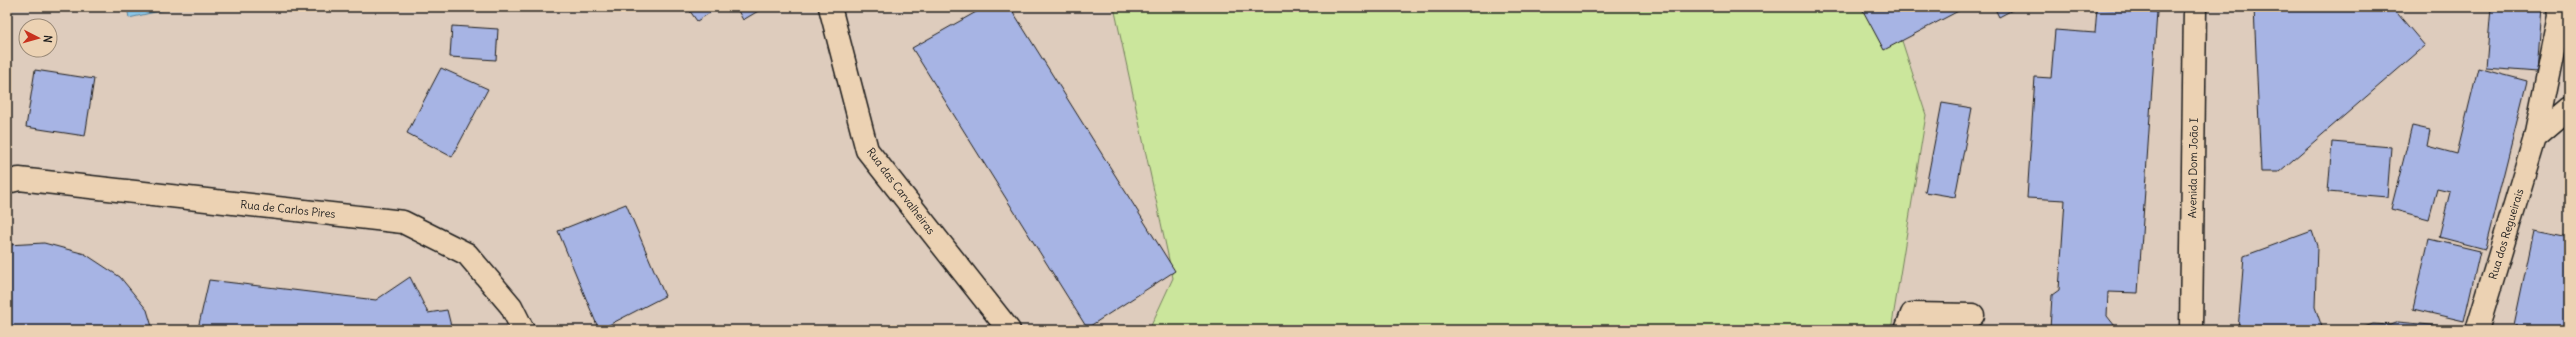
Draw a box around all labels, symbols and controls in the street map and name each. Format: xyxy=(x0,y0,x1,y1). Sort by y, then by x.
north arrow xyxy=(18,18,58,58)
text: N xyxy=(41,35,55,44)
street label: Avenida Dom João I xyxy=(2185,118,2201,218)
street label: Rua das Carvalheiras xyxy=(864,145,938,237)
street label: Rua dos Regueirais xyxy=(2486,187,2526,281)
street label: Rua de Carlos Pires xyxy=(240,197,336,221)

